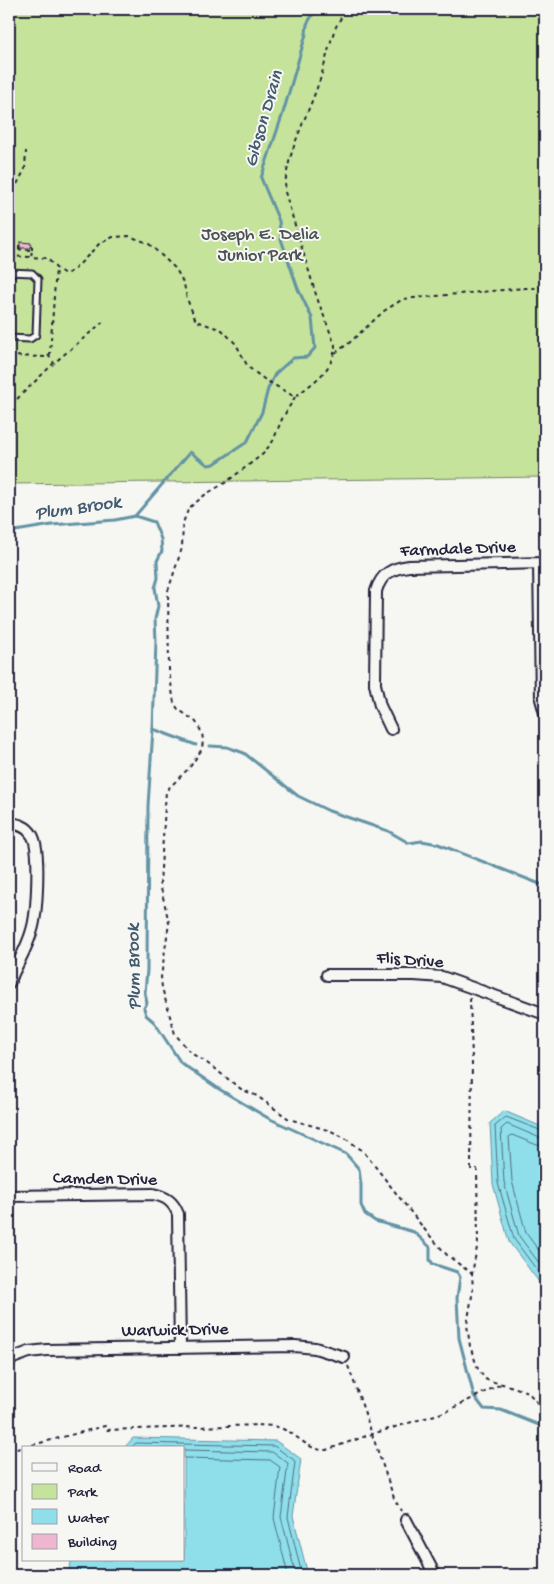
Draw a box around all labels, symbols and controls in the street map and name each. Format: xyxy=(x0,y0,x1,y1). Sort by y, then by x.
water label: Gibson Drain xyxy=(240,67,290,170)
park label: Joseph E. Delia Junior Park xyxy=(201,225,320,267)
water label: Plum Brook xyxy=(34,491,124,526)
street label: Farmdale Drive xyxy=(399,537,517,563)
water label: Plum Brook xyxy=(123,922,147,1010)
street label: Flis Drive xyxy=(375,948,445,974)
street label: Camden Drive xyxy=(53,1169,158,1191)
street label: Warwick Drive xyxy=(121,1320,229,1342)
legend xyxy=(22,1446,185,1562)
text: Road xyxy=(68,1460,102,1478)
text: Park xyxy=(67,1484,98,1502)
text: Water xyxy=(68,1510,110,1528)
text: Building xyxy=(67,1534,117,1552)

